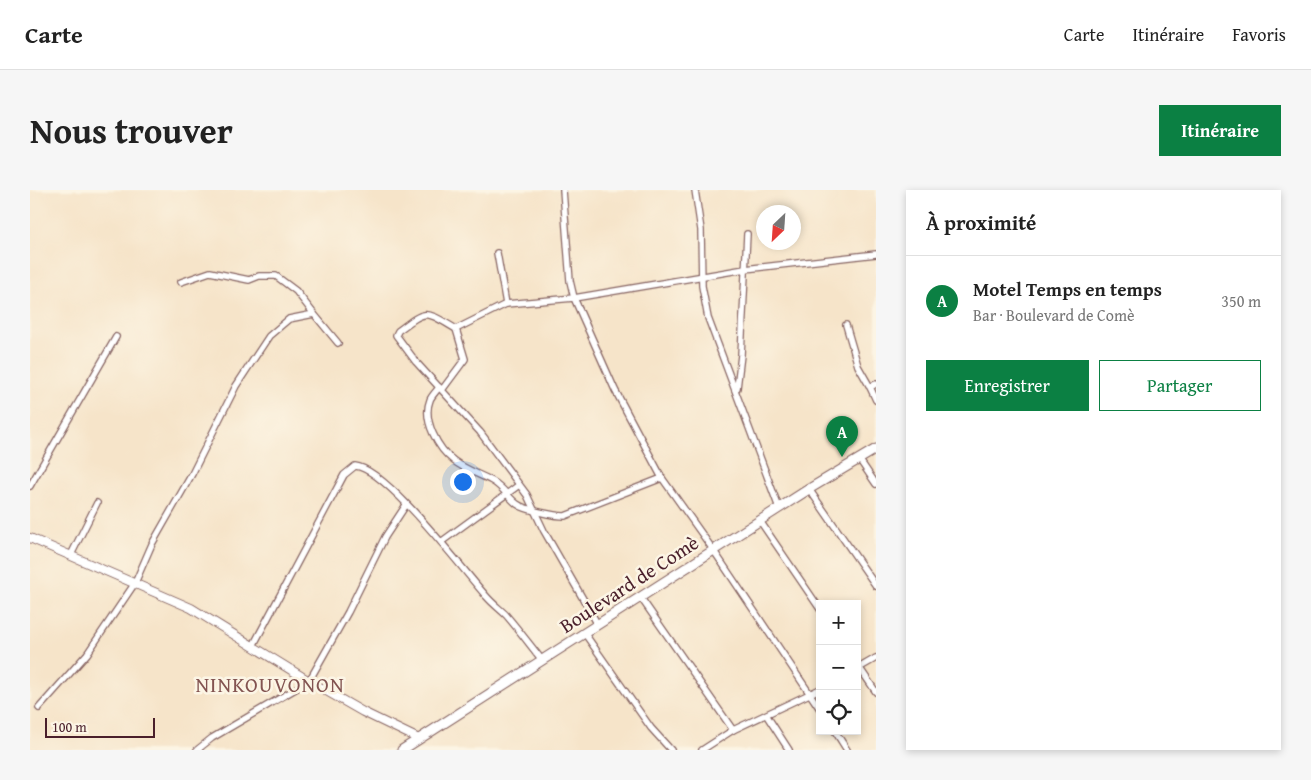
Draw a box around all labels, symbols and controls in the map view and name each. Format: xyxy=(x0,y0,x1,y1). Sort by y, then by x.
text: Carte xyxy=(25,17,83,52)
text: Carte xyxy=(1064,21,1104,48)
text: Itinéraire xyxy=(1132,21,1204,48)
text: Favoris xyxy=(1232,21,1286,48)
text: Nous trouver xyxy=(30,105,233,156)
button: Itinéraire xyxy=(1159,105,1281,156)
north arrow xyxy=(756,205,801,250)
text: À proximité xyxy=(926,207,1036,238)
text: Motel Temps en temps xyxy=(973,275,1162,303)
text: A xyxy=(937,289,947,313)
text: 350 m xyxy=(1221,289,1261,313)
text: Bar · Boulevard de Comè xyxy=(973,303,1135,327)
button: Enregistrer xyxy=(926,360,1089,411)
button: Partager xyxy=(1099,360,1261,411)
pin: A xyxy=(826,416,858,457)
your location xyxy=(450,469,476,495)
street label: Boulevard de Comè xyxy=(553,528,704,640)
map controls xyxy=(816,600,861,735)
button: + xyxy=(816,600,861,645)
button: − xyxy=(816,645,861,690)
district label: NINKOUVONON xyxy=(195,669,345,700)
button: locate xyxy=(816,690,861,735)
scale bar xyxy=(45,715,155,738)
text: 100 m xyxy=(52,717,87,737)

